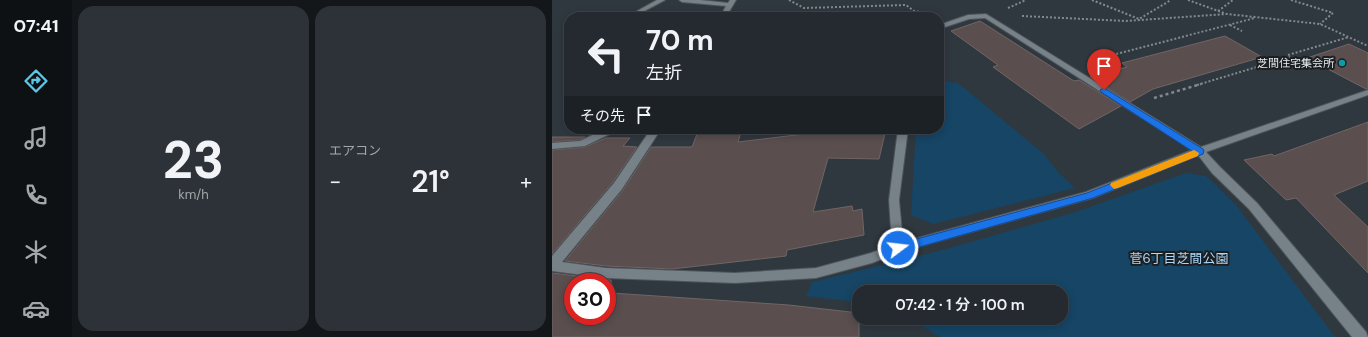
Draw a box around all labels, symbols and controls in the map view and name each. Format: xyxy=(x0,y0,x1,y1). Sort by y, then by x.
text: 07:41 xyxy=(13,14,59,38)
text: 70 m xyxy=(646,22,714,59)
icon: left xyxy=(580,28,632,80)
pin xyxy=(1087,49,1121,90)
icon: arrive xyxy=(1093,55,1115,77)
place label: 芝間住宅集会所 xyxy=(1257,56,1335,70)
marker: 芝間住宅集会所 xyxy=(1337,58,1347,68)
text: 左折 xyxy=(646,61,682,85)
icon: directions xyxy=(22,67,50,95)
icon: arrive xyxy=(633,104,655,126)
text: その先 xyxy=(580,106,625,126)
icon: music xyxy=(22,124,50,152)
text: 23 xyxy=(163,126,224,194)
text: エアコン xyxy=(329,142,381,159)
text: 21° xyxy=(411,162,450,201)
text: − xyxy=(329,167,341,196)
text: + xyxy=(520,167,532,196)
icon: phone xyxy=(22,181,50,209)
text: km/h xyxy=(178,186,209,203)
position arrow xyxy=(877,227,919,269)
icon: climate xyxy=(22,238,50,266)
park label: 菅6丁目芝間公園 xyxy=(1129,250,1229,267)
speed limit sign: 30 xyxy=(564,273,616,325)
icon: car xyxy=(22,295,50,323)
text: 07:42 · 1 分 · 100 m xyxy=(895,295,1025,315)

